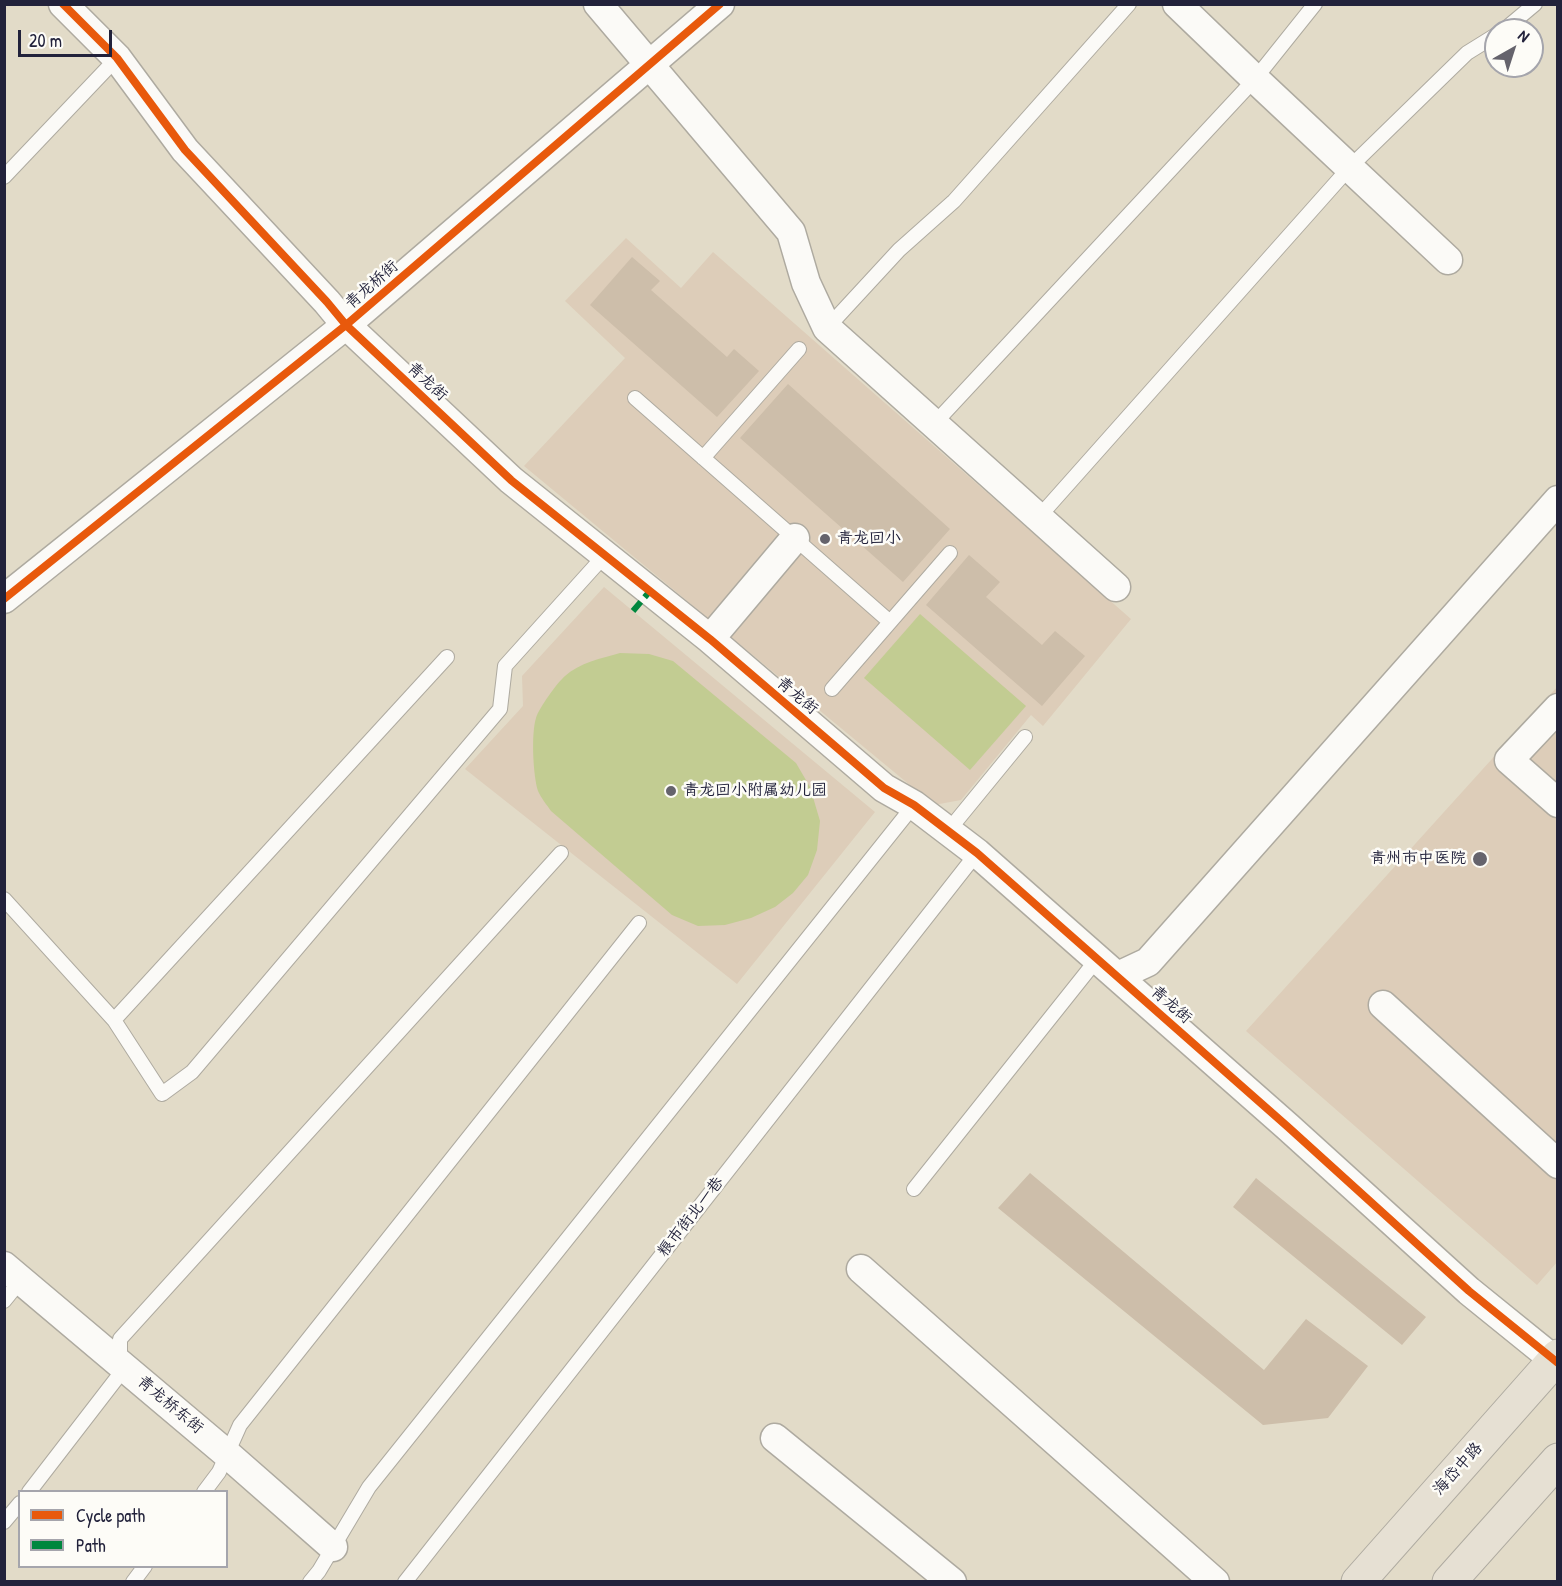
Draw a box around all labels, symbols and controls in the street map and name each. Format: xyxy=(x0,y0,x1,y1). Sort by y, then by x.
scale bar xyxy=(21,18,116,56)
north arrow xyxy=(1484,18,1544,78)
text: N xyxy=(1514,24,1534,47)
text: 20 m xyxy=(29,28,62,53)
street label: 青龙桥街 xyxy=(342,257,402,313)
street label: 青龙街 xyxy=(403,359,451,405)
place label: 青龙回小 xyxy=(837,529,901,549)
marker: 青龙回小 xyxy=(818,532,832,546)
street label: 青龙街 xyxy=(772,673,822,719)
place label: 青龙回小附属幼儿园 xyxy=(683,781,827,801)
marker: 青龙回小附属幼儿园 xyxy=(664,784,678,798)
place label: 青州市中医院 xyxy=(1370,849,1466,869)
marker: 青州市中医院 xyxy=(1471,850,1489,868)
street label: 青龙街 xyxy=(1147,982,1195,1028)
street label: 粮市街北一巷 xyxy=(654,1173,728,1261)
street label: 青龙桥东街 xyxy=(133,1372,207,1438)
street label: 海岱中路 xyxy=(1429,1439,1487,1499)
legend xyxy=(18,1490,228,1568)
text: Cycle path xyxy=(76,1503,145,1528)
text: Path xyxy=(76,1533,105,1558)

